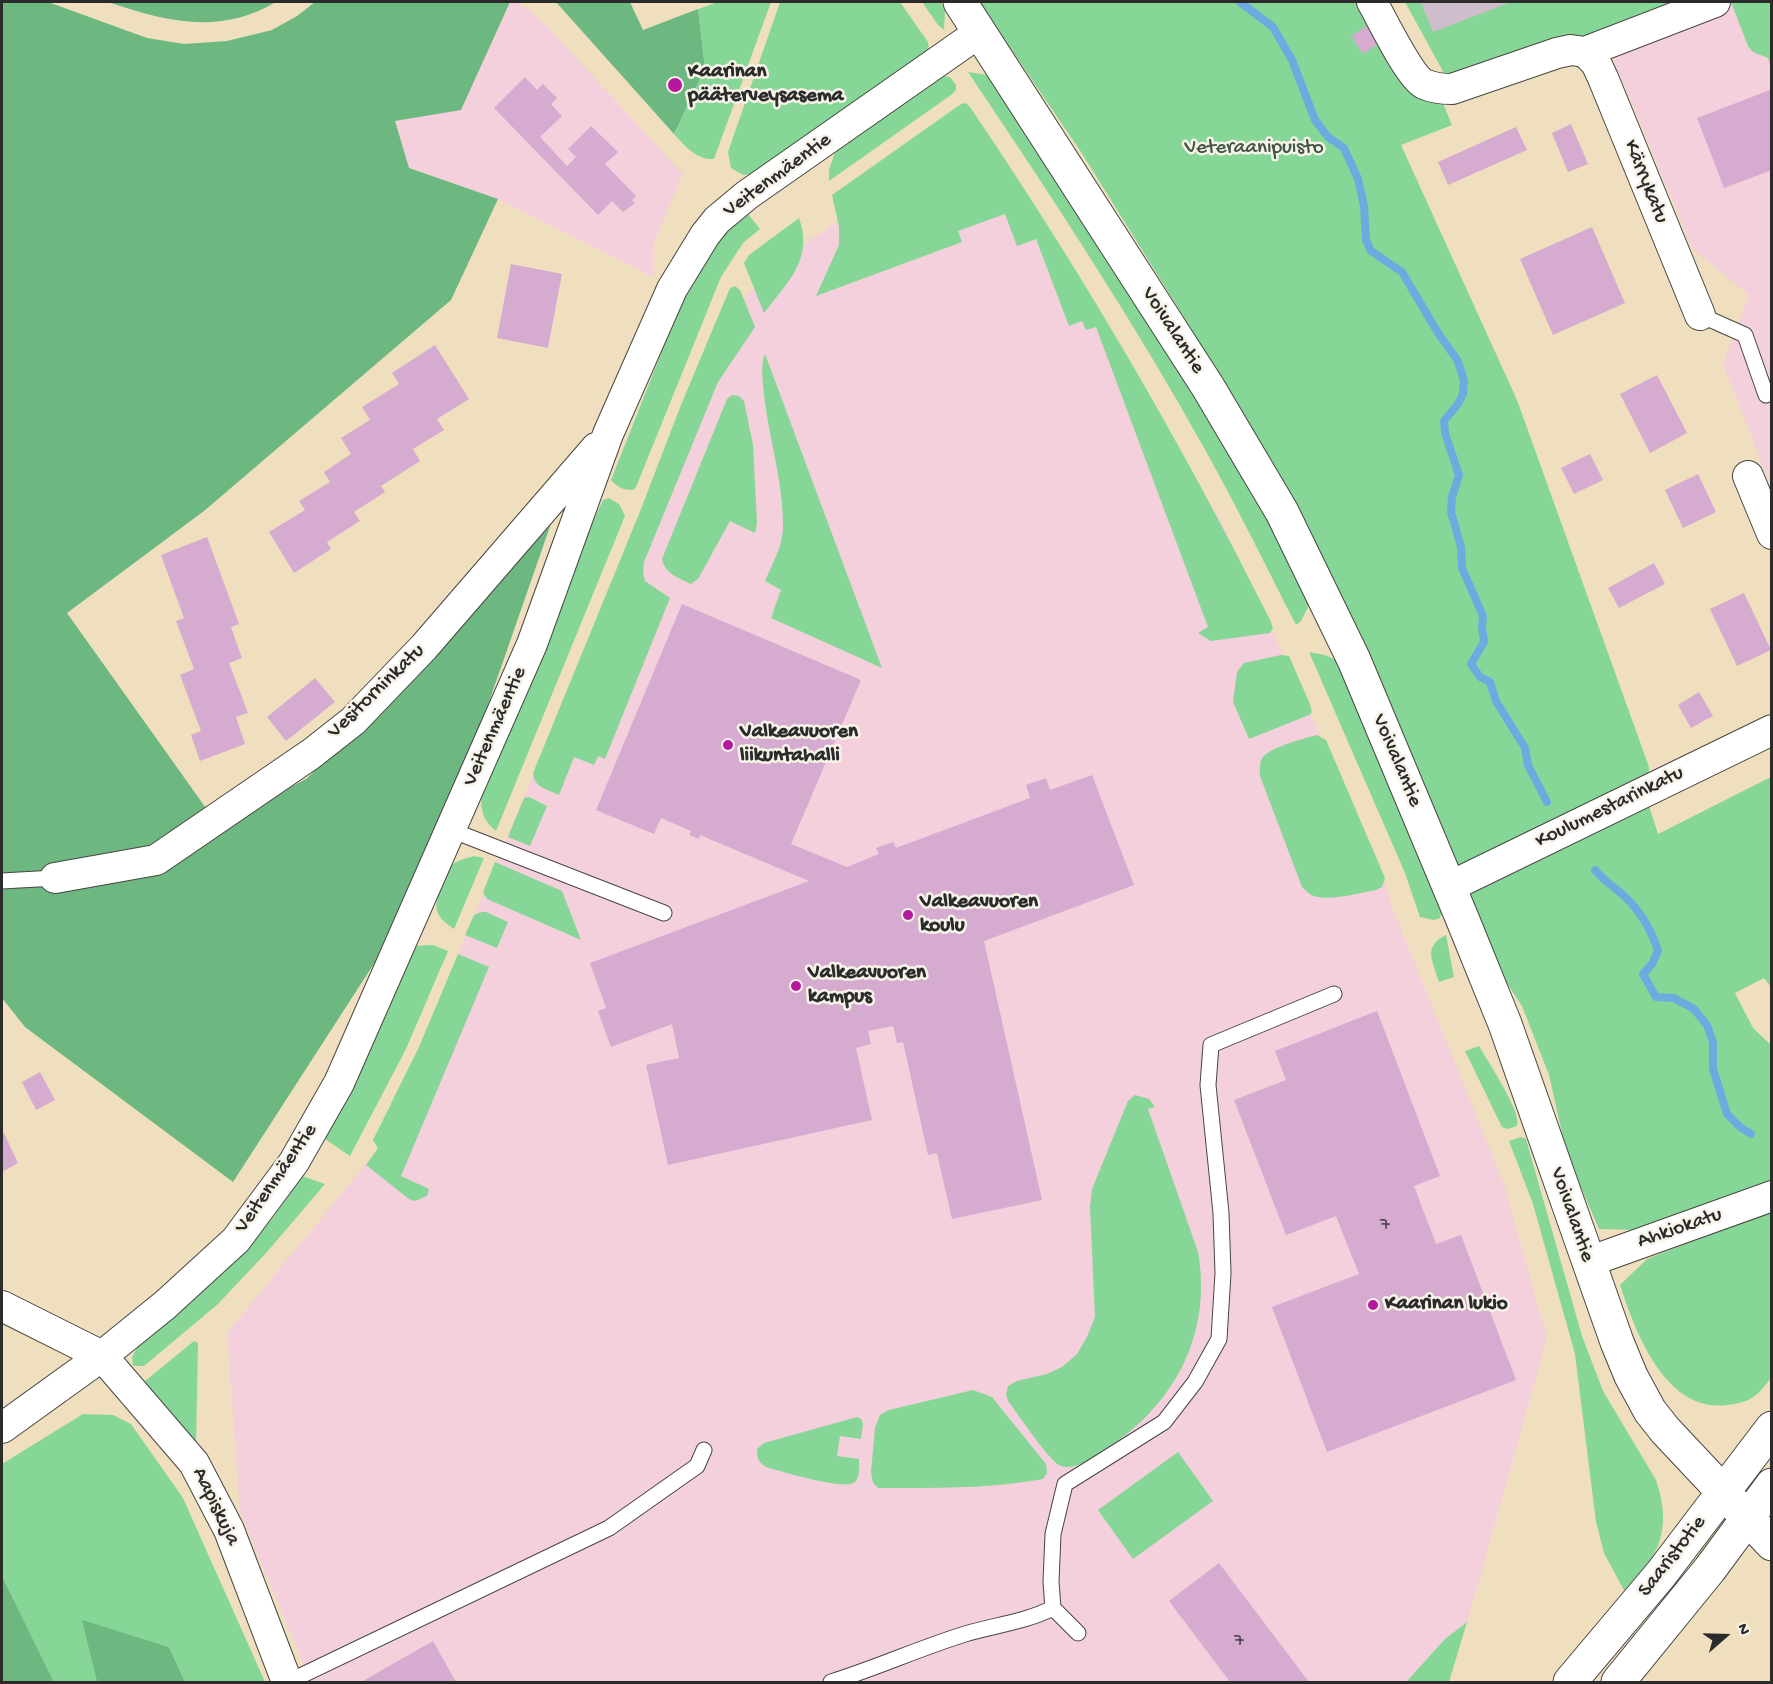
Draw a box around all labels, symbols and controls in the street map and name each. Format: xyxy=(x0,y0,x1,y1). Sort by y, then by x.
place label: Kaarinan pääterveysasema xyxy=(688,60,843,110)
marker: Kaarinan pääterveysasema xyxy=(666,76,684,94)
street label: Veitenmäentie xyxy=(719,128,837,224)
park label: Veteraanipuisto xyxy=(1184,136,1324,162)
street label: Kärrykatu xyxy=(1617,137,1673,227)
street label: Voivalantie xyxy=(1135,283,1209,379)
street label: Vesitorninkatu xyxy=(323,639,431,745)
street label: Veitenmäentie xyxy=(458,663,534,791)
street label: Voivalantie xyxy=(1365,711,1427,811)
place label: Valkeavuoren liikuntahalli xyxy=(740,720,858,770)
marker: Valkeavuoren liikuntahalli xyxy=(721,738,735,752)
street label: Koulumestarinkatu xyxy=(1532,761,1688,855)
place label: Valkeavuoren koulu xyxy=(920,890,1038,940)
marker: Valkeavuoren koulu xyxy=(901,908,915,922)
place label: Valkeavuoren kampus xyxy=(808,961,926,1011)
marker: Valkeavuoren kampus xyxy=(789,979,803,993)
street label: Veitenmäentie xyxy=(230,1119,324,1239)
street label: Voivalantie xyxy=(1543,1164,1599,1266)
street label: Ahkiokatu xyxy=(1634,1203,1726,1255)
house number: 7 xyxy=(1380,1215,1390,1237)
place label: Kaarinan lukio xyxy=(1385,1292,1508,1318)
marker: Kaarinan lukio xyxy=(1366,1298,1380,1312)
street label: Aapiskuja xyxy=(185,1464,245,1550)
street label: Saaristotie xyxy=(1633,1511,1713,1603)
north arrow xyxy=(1695,1606,1755,1666)
text: N xyxy=(1732,1622,1753,1638)
house number: 7 xyxy=(1234,1631,1244,1653)

